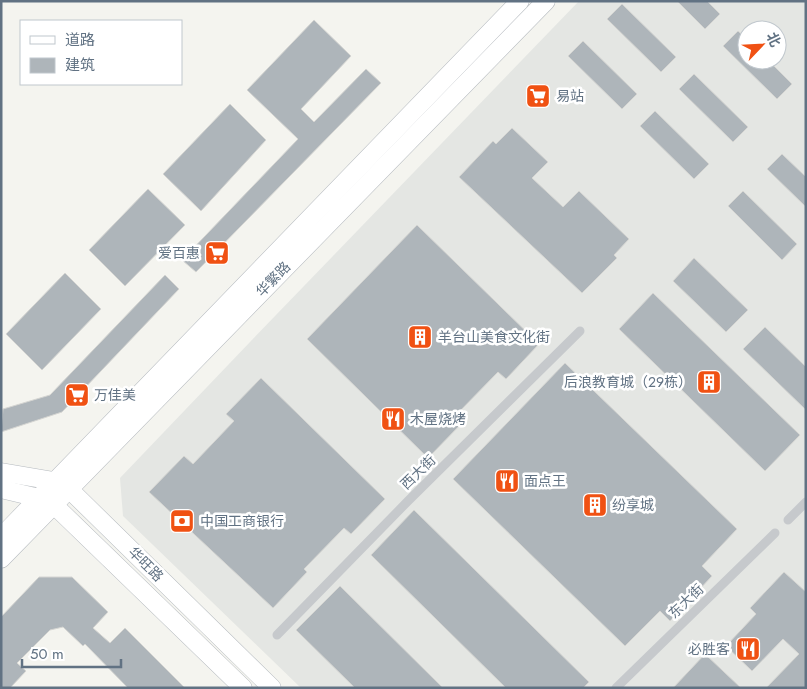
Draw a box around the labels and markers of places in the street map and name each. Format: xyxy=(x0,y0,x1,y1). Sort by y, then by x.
supermarket icon: 易站 xyxy=(525,83,551,109)
place label: 易站 xyxy=(556,86,584,106)
supermarket icon: 爱百惠 xyxy=(204,240,230,266)
place label: 爱百惠 xyxy=(158,243,200,263)
building icon: 羊台山美食文化街 xyxy=(407,324,433,350)
place label: 羊台山美食文化街 xyxy=(438,327,550,347)
building icon: 后浪教育城（29栋） xyxy=(696,369,722,395)
place label: 后浪教育城（29栋） xyxy=(564,372,692,392)
supermarket icon: 万佳美 xyxy=(64,382,90,408)
place label: 万佳美 xyxy=(94,385,136,405)
restaurant icon: 木屋烧烤 xyxy=(380,406,406,432)
place label: 木屋烧烤 xyxy=(410,409,466,429)
restaurant icon: 面点王 xyxy=(494,468,520,494)
place label: 面点王 xyxy=(524,471,566,491)
building icon: 纷享城 xyxy=(582,492,608,518)
place label: 纷享城 xyxy=(612,495,654,515)
bank icon: 中国工商银行 xyxy=(169,508,195,534)
place label: 中国工商银行 xyxy=(200,511,284,531)
restaurant icon: 必胜客 xyxy=(735,636,761,662)
place label: 必胜客 xyxy=(688,639,730,659)

